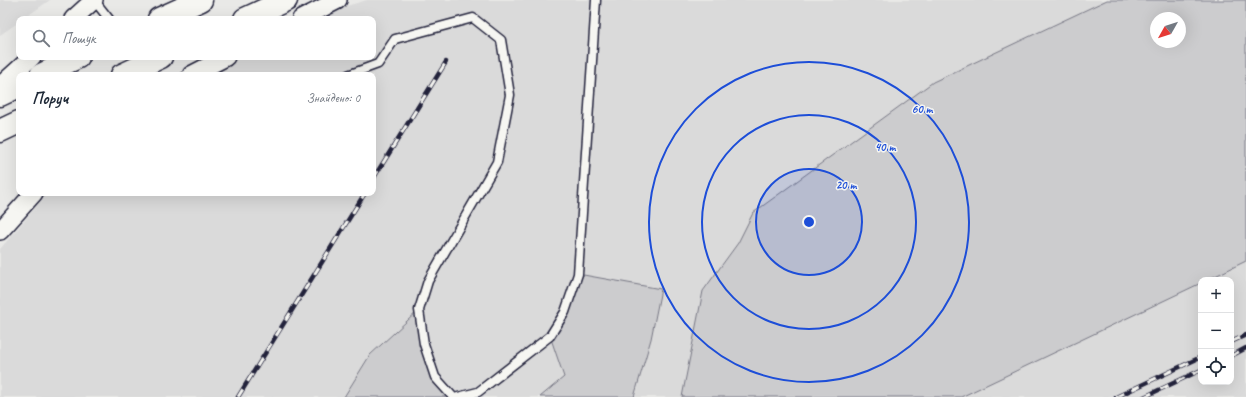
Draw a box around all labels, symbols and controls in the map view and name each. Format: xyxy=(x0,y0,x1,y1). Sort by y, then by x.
north arrow xyxy=(1150,12,1186,48)
search box xyxy=(16,16,376,60)
icon: search xyxy=(30,27,52,49)
text: Пошук xyxy=(62,29,95,48)
text: Поруч xyxy=(32,88,68,109)
text: Знайдено: 0 xyxy=(306,90,360,106)
text: 60 m xyxy=(912,101,934,117)
text: 40 m xyxy=(875,139,896,155)
text: 20 m xyxy=(836,177,857,193)
centre of rings xyxy=(802,215,816,229)
map controls xyxy=(1198,277,1234,385)
button: + xyxy=(1198,277,1234,313)
button: − xyxy=(1198,313,1234,349)
button: locate xyxy=(1198,349,1234,385)

